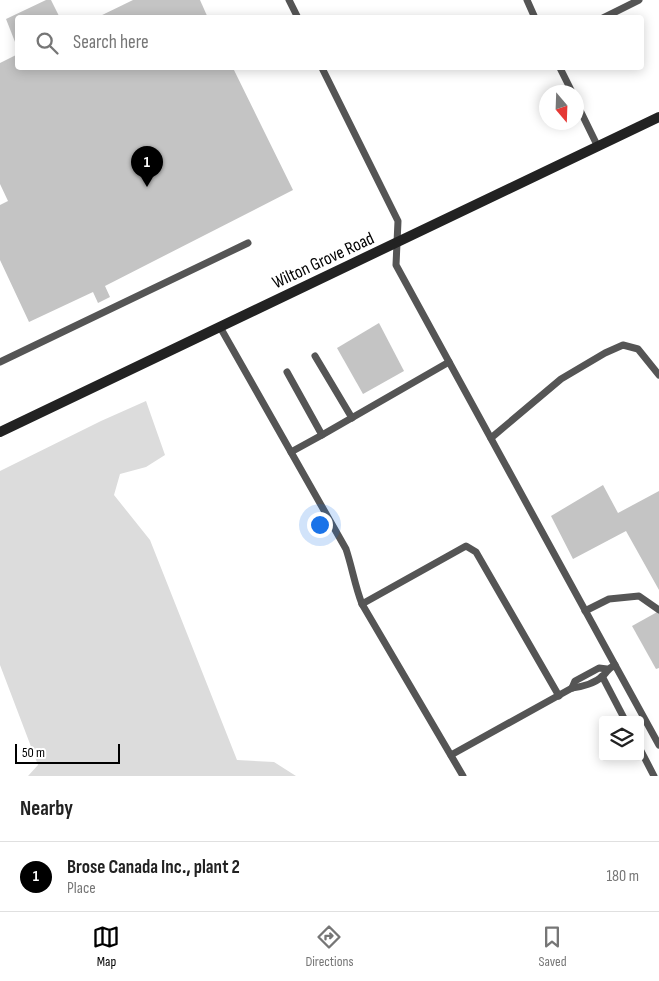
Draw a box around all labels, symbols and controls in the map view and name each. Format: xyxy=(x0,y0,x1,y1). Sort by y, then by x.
search box xyxy=(15,15,644,70)
icon: search xyxy=(33,29,61,57)
text: Search here xyxy=(73,31,149,54)
north arrow xyxy=(539,85,584,130)
pin: 1 xyxy=(131,146,163,187)
street label: Wilton Grove Road xyxy=(269,228,377,293)
your location xyxy=(307,512,333,538)
map controls xyxy=(599,716,644,761)
button: layers xyxy=(599,716,644,761)
scale bar xyxy=(15,741,120,764)
text: 50 m xyxy=(22,744,45,761)
text: Nearby xyxy=(20,796,73,821)
text: Brose Canada Inc., plant 2 xyxy=(67,856,240,879)
text: 1 xyxy=(33,867,39,886)
text: 180 m xyxy=(606,867,639,886)
text: Place xyxy=(67,879,96,898)
tab: Map xyxy=(92,923,120,970)
tab: Directions xyxy=(305,923,354,970)
tab: Saved xyxy=(538,923,567,970)

